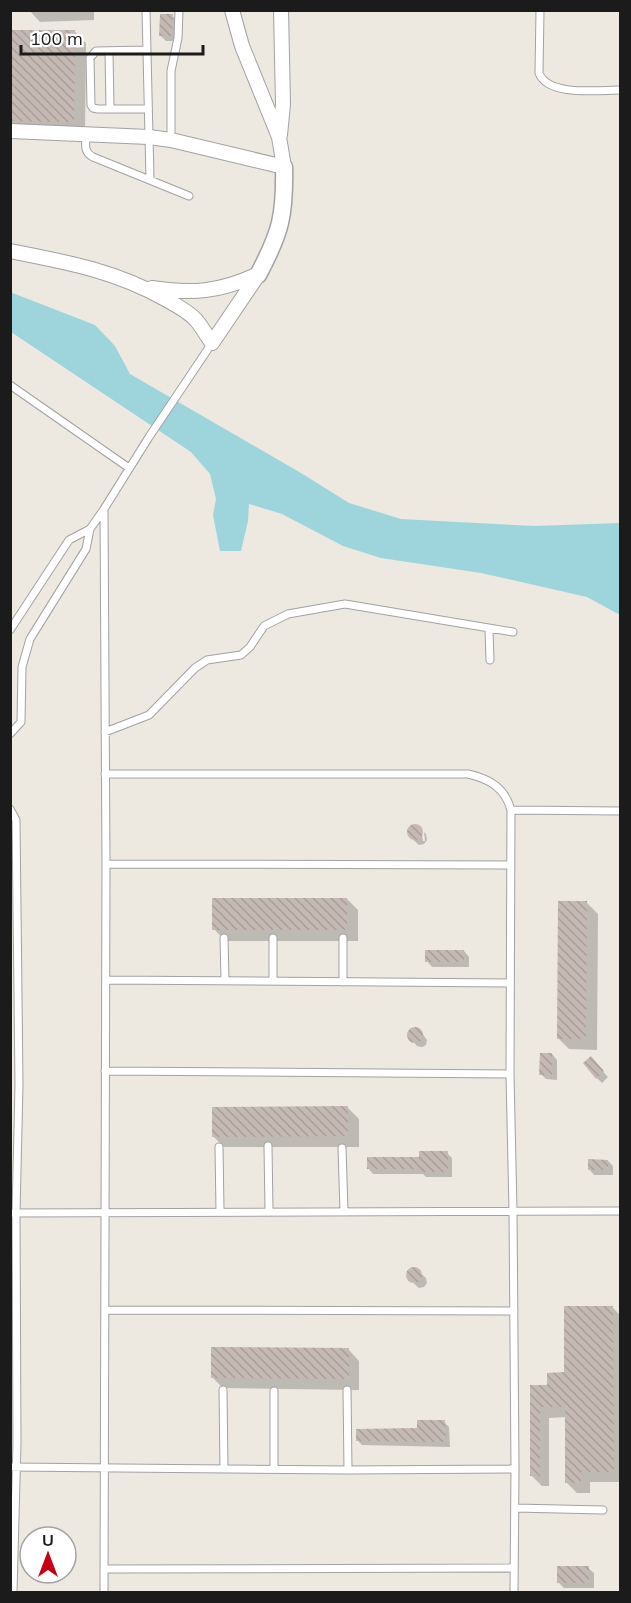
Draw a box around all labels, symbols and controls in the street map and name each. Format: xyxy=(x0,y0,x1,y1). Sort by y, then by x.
scale bar xyxy=(21,18,202,56)
text: 100 m xyxy=(30,27,83,50)
north arrow xyxy=(18,1525,78,1585)
text: U xyxy=(42,1530,54,1550)

